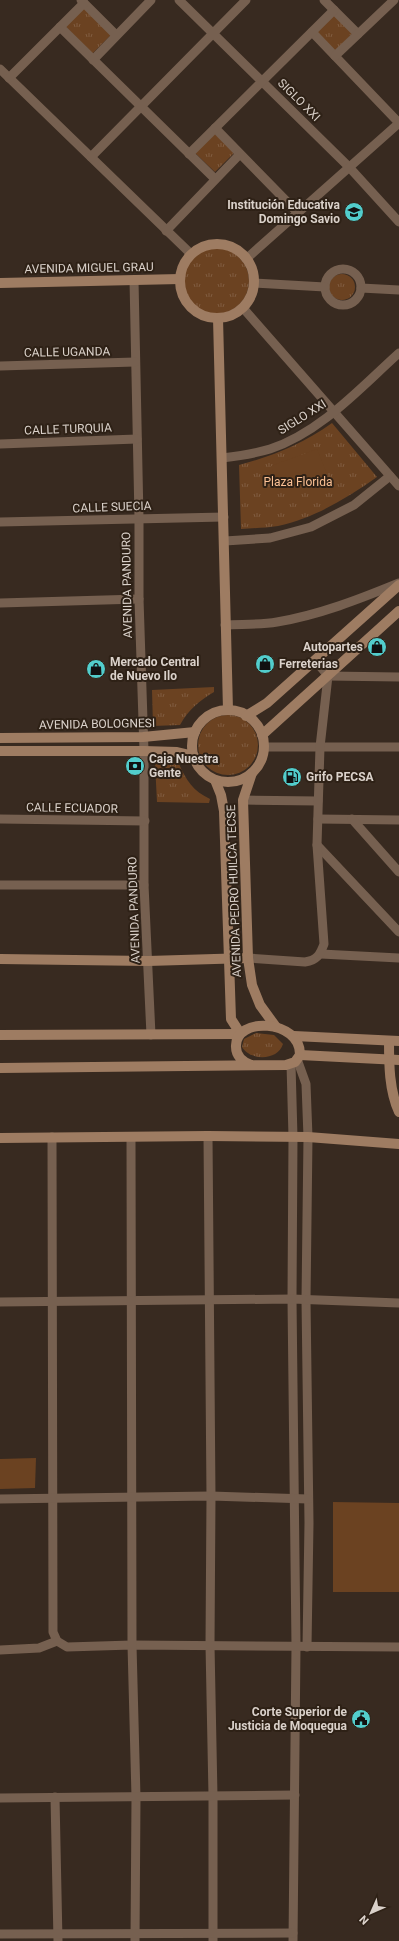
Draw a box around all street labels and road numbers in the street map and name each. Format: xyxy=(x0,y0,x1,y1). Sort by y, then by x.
street label: SIGLO XXI xyxy=(275,76,323,124)
street label: AVENIDA MIGUEL GRAU xyxy=(24,260,154,276)
street label: CALLE UGANDA xyxy=(24,344,110,360)
street label: SIGLO XXI xyxy=(275,397,329,437)
street label: CALLE TURQUIA xyxy=(24,420,112,438)
street label: CALLE SUECIA xyxy=(72,499,152,515)
street label: AVENIDA PANDURO xyxy=(119,532,135,638)
street label: AVENIDA BOLOGNESI xyxy=(39,716,155,732)
street label: CALLE ECUADOR xyxy=(26,800,119,816)
street label: AVENIDA PEDRO HUILCA TECSE xyxy=(224,804,244,978)
street label: AVENIDA PANDURO xyxy=(125,856,143,964)

